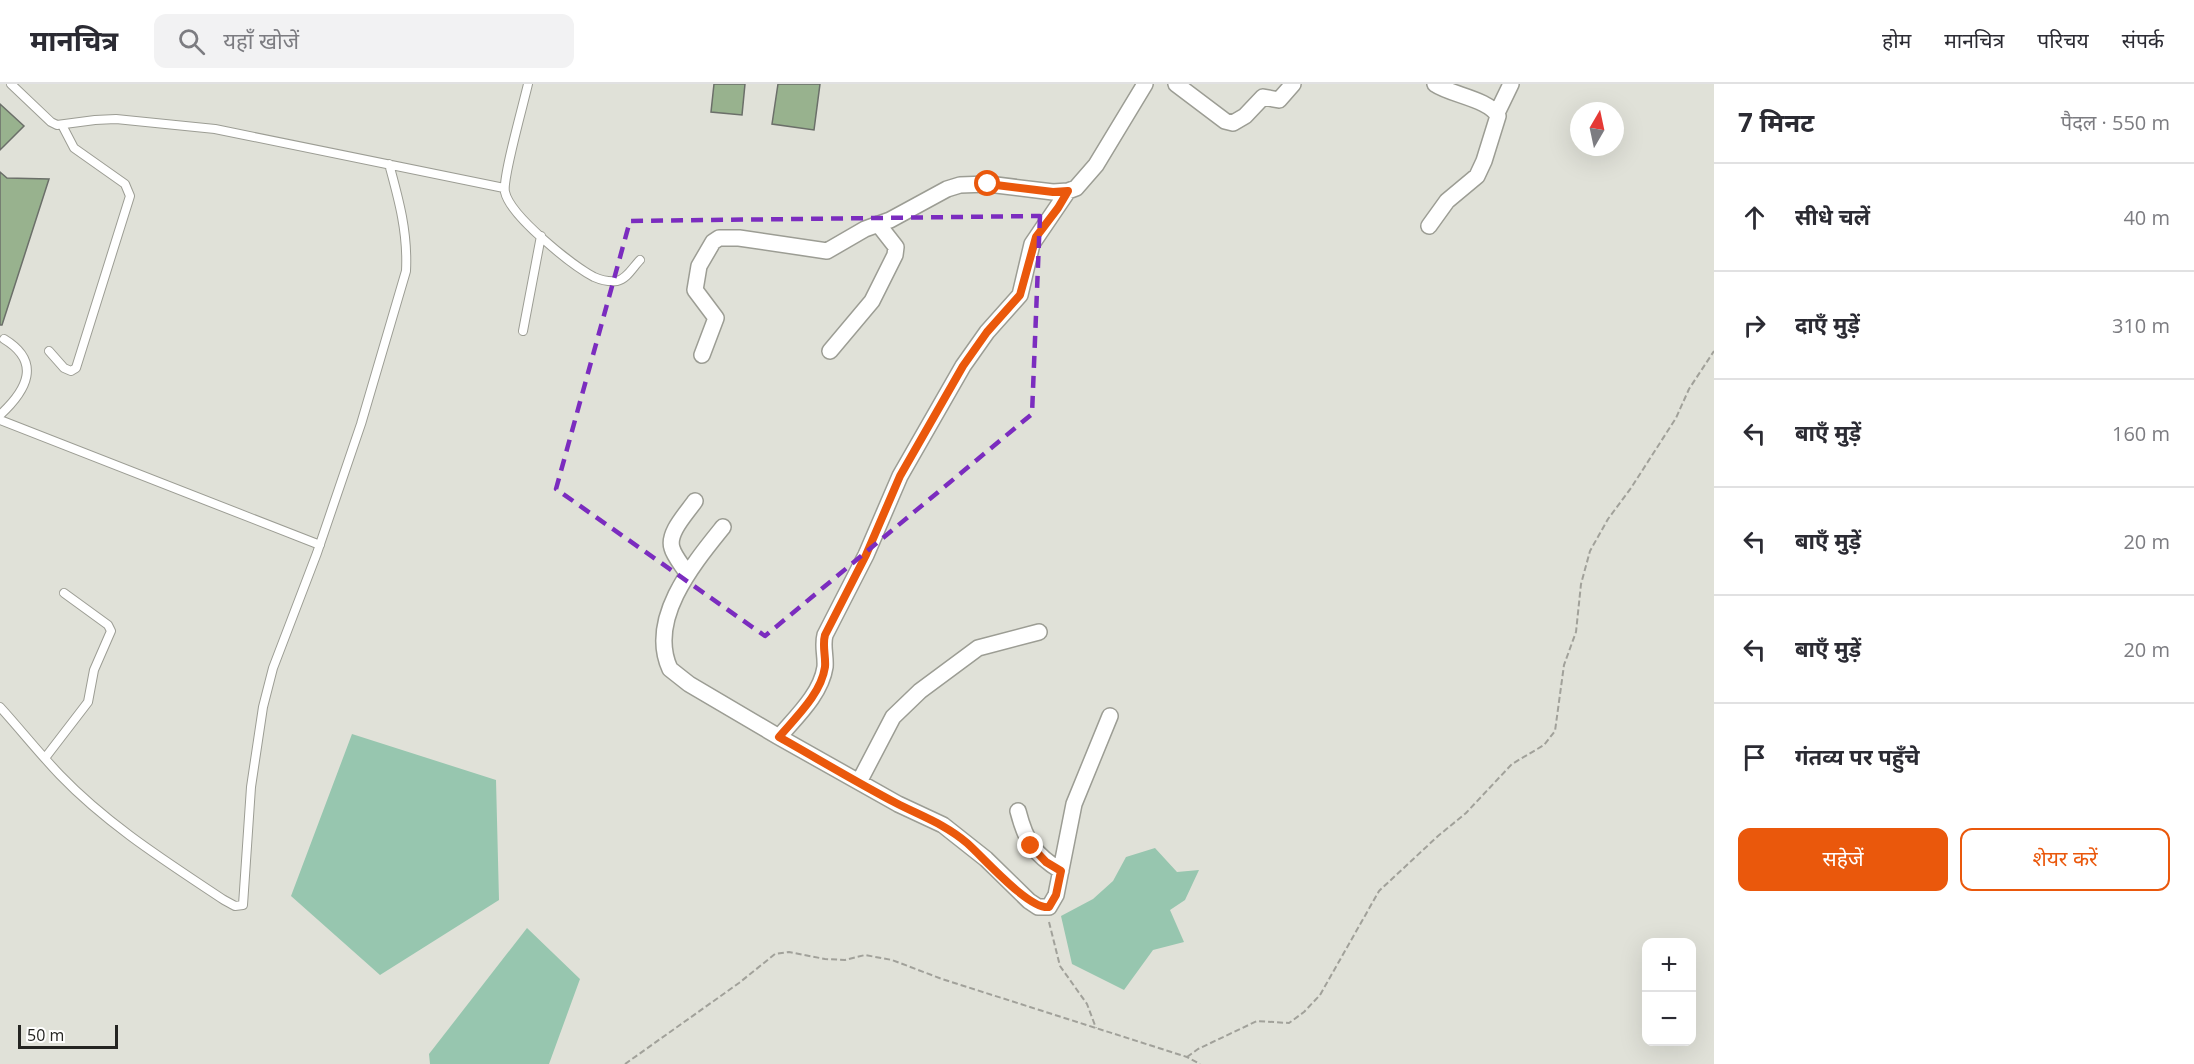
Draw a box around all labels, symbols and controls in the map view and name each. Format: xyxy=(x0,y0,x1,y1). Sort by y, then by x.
search box xyxy=(154,14,574,68)
text: मानचित्र xyxy=(30,21,118,59)
icon: search xyxy=(175,25,208,58)
text: यहाँ खोजें xyxy=(223,25,299,55)
text: होम xyxy=(1882,26,1911,54)
text: मानचित्र xyxy=(1944,26,2004,54)
text: परिचय xyxy=(2037,26,2089,54)
text: संपर्क xyxy=(2122,26,2164,54)
north arrow xyxy=(1570,102,1624,156)
text: 7 मिनट xyxy=(1738,104,1814,140)
text: पैदल · 550 m xyxy=(2061,109,2170,136)
route start xyxy=(974,170,1000,196)
icon: ahead xyxy=(1738,201,1771,234)
text: सीधे चलें xyxy=(1795,201,1870,231)
text: 40 m xyxy=(2123,204,2170,231)
icon: right xyxy=(1738,309,1771,342)
text: दाएँ मुड़ें xyxy=(1795,309,1860,339)
text: 310 m xyxy=(2112,312,2170,339)
icon: left xyxy=(1738,417,1771,450)
text: बाएँ मुड़ें xyxy=(1795,417,1861,447)
text: 160 m xyxy=(2112,420,2170,447)
icon: left xyxy=(1738,525,1771,558)
text: बाएँ मुड़ें xyxy=(1795,525,1861,555)
text: 20 m xyxy=(2123,528,2170,555)
icon: left xyxy=(1738,633,1771,666)
text: बाएँ मुड़ें xyxy=(1795,633,1861,663)
text: 20 m xyxy=(2123,636,2170,663)
icon: arrive xyxy=(1738,741,1771,774)
text: गंतव्य पर पहुँचे xyxy=(1795,741,1920,771)
button: सहेजें xyxy=(1738,828,1948,891)
button: शेयर करें xyxy=(1960,828,2170,891)
route end xyxy=(1017,832,1043,858)
map controls xyxy=(1642,938,1696,1046)
button: + xyxy=(1642,938,1696,992)
button: − xyxy=(1642,992,1696,1046)
scale bar xyxy=(18,1022,118,1050)
text: 50 m xyxy=(27,1024,64,1046)

